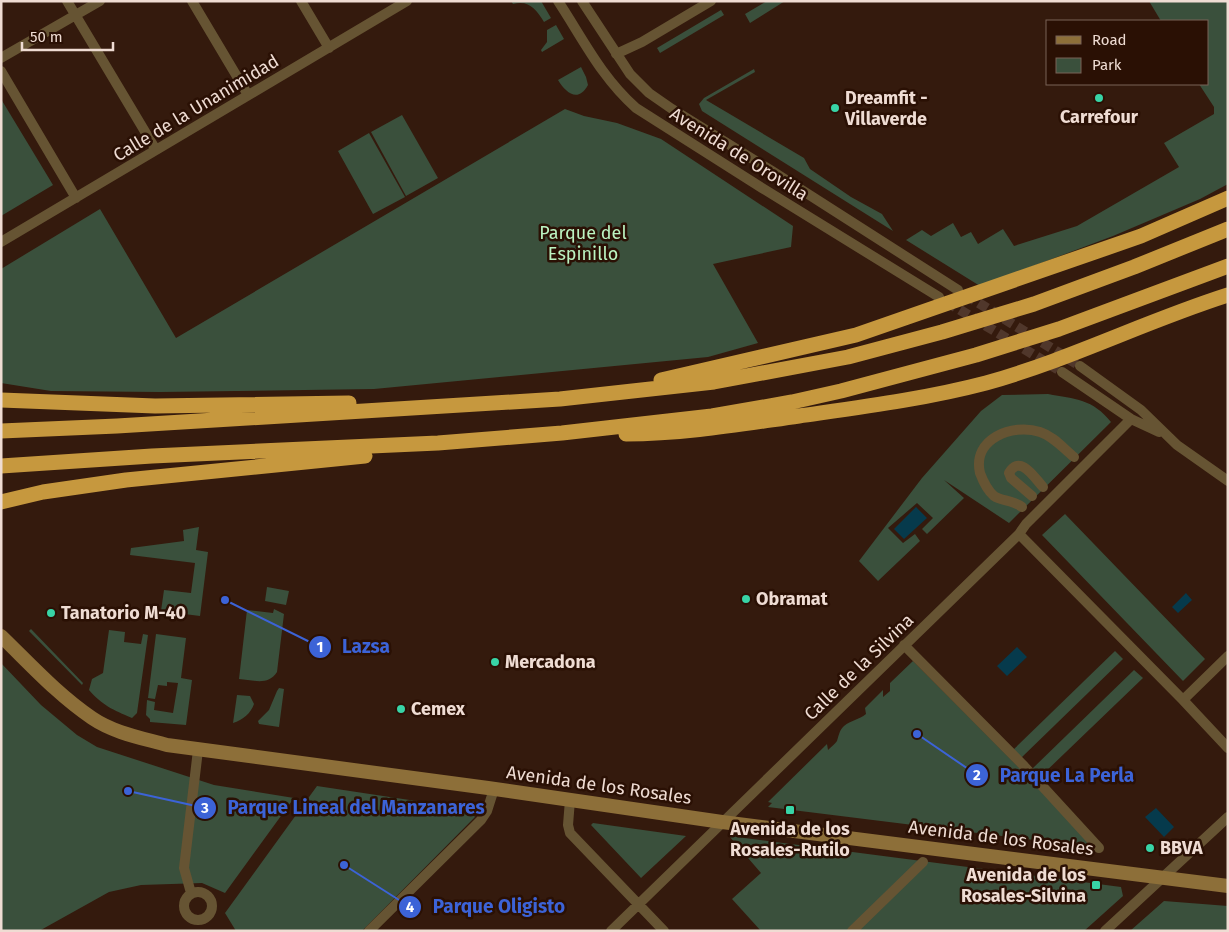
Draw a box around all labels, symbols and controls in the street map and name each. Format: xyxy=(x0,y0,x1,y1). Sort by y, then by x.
scale bar xyxy=(22,20,114,52)
legend xyxy=(1046,20,1209,85)
text: 50 m xyxy=(30,28,63,46)
text: Road xyxy=(1092,31,1127,49)
street label: Calle de la Unanimidad xyxy=(109,50,283,166)
text: Park xyxy=(1092,56,1122,74)
place label: Dreamfit - Villaverde xyxy=(844,87,928,130)
marker: Carrefour xyxy=(1093,92,1105,104)
marker: Dreamfit - Villaverde xyxy=(829,102,841,114)
street label: Avenida de Orovilla xyxy=(666,103,812,205)
place label: Carrefour xyxy=(1060,106,1139,128)
park label: Parque del Espinillo xyxy=(539,222,627,265)
place label: Obramat xyxy=(756,588,829,610)
marker: Obramat xyxy=(740,593,752,605)
place label: Tanatorio M-40 xyxy=(61,602,186,624)
marker: Tanatorio M-40 xyxy=(45,607,57,619)
street label: Calle de la Silvina xyxy=(800,609,918,725)
callout: Lazsa xyxy=(307,630,400,664)
text: Lazsa xyxy=(342,635,390,658)
text: 1 xyxy=(317,638,323,656)
place label: Mercadona xyxy=(505,651,596,673)
marker: Mercadona xyxy=(489,656,501,668)
place label: Cemex xyxy=(411,698,466,720)
marker: Cemex xyxy=(395,703,407,715)
callout: Parque La Perla xyxy=(965,758,1144,792)
street label: Avenida de los Rosales xyxy=(505,761,693,809)
text: Parque La Perla xyxy=(1000,764,1134,787)
text: 2 xyxy=(973,766,981,784)
callout: Parque Lineal del Manzanares xyxy=(192,791,495,825)
text: Parque Lineal del Manzanares xyxy=(227,796,485,819)
text: 3 xyxy=(200,799,209,817)
marker: Avenida de los Rosales-Rutilo xyxy=(784,804,796,816)
street label: Avenida de los Rosales xyxy=(907,816,1095,860)
place label: Avenida de los Rosales-Rutilo xyxy=(729,818,850,861)
place label: BBVA xyxy=(1160,837,1203,859)
marker: BBVA xyxy=(1144,842,1156,854)
place label: Avenida de los Rosales-Silvina xyxy=(961,864,1086,907)
marker: Avenida de los Rosales-Silvina xyxy=(1090,879,1102,891)
callout: Parque Oligisto xyxy=(397,890,575,924)
text: Parque Oligisto xyxy=(433,895,565,918)
text: 4 xyxy=(406,898,415,916)

